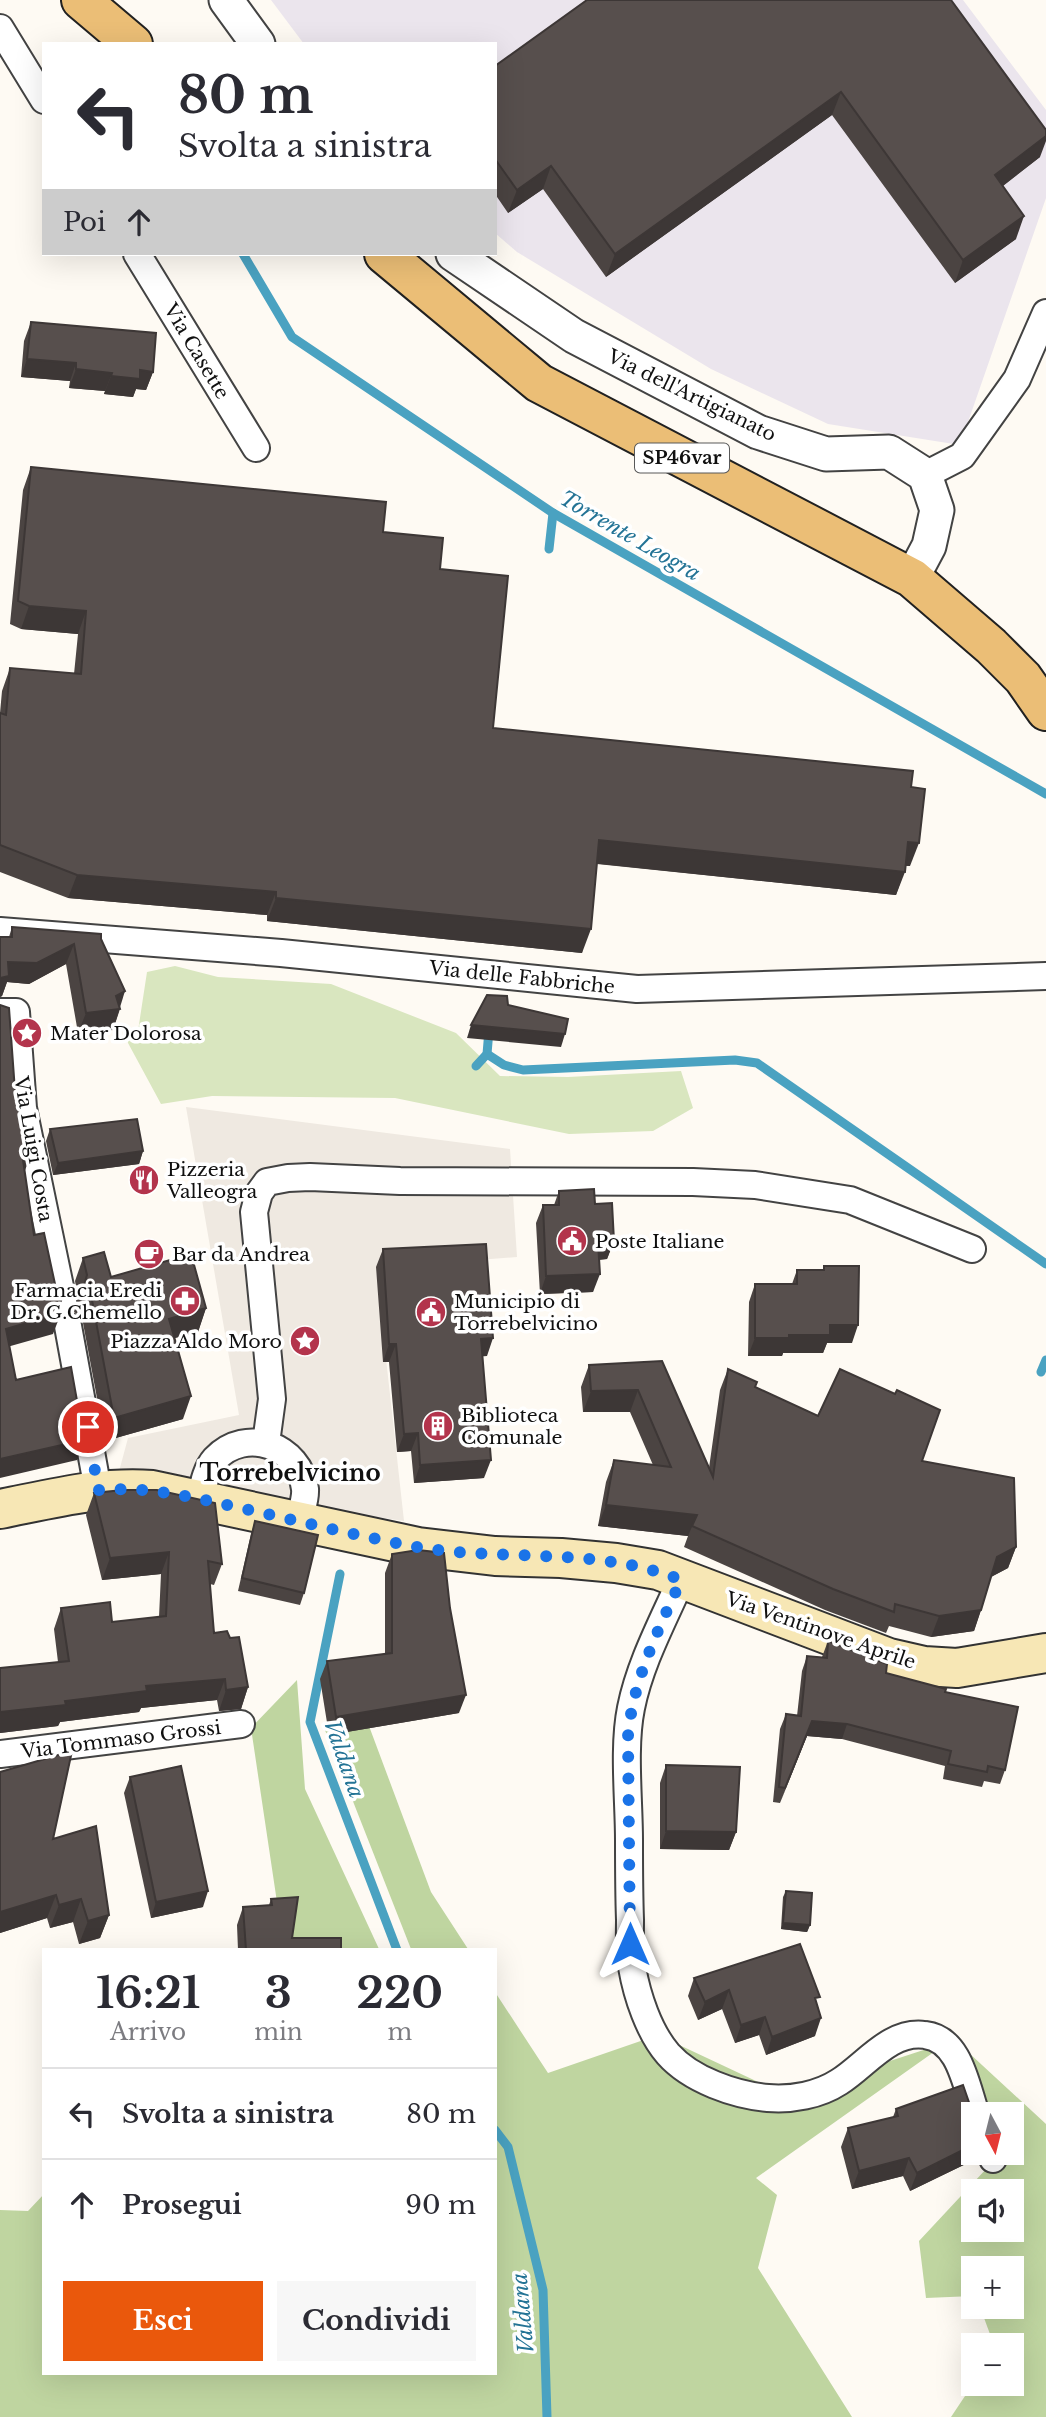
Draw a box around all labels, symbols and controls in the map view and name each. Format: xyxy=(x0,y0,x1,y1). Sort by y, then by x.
text: 80 m xyxy=(178,65,313,126)
icon: left xyxy=(63,70,154,161)
text: Svolta a sinistra xyxy=(178,126,431,166)
icon: ahead xyxy=(120,203,158,241)
text: Poi xyxy=(63,206,106,238)
street label: Via Casette xyxy=(159,298,234,403)
street label: Via dell'Artigianato xyxy=(603,344,780,446)
road number: SP46var xyxy=(635,444,729,472)
water label: Torrente Leogra xyxy=(555,485,705,587)
street label: Via delle Fabbriche xyxy=(427,956,616,999)
place icon: Mater Dolorosa xyxy=(10,1016,44,1050)
place label: Mater Dolorosa xyxy=(50,1022,202,1045)
street label: Via Luigi Costa xyxy=(9,1074,58,1224)
place label: Pizzeria Valleogra xyxy=(166,1158,258,1203)
restaurant icon: Pizzeria Valleogra xyxy=(127,1163,161,1197)
public building icon: Poste Italiane xyxy=(555,1224,589,1258)
place label: Poste Italiane xyxy=(595,1230,725,1253)
cafe icon: Bar da Andrea xyxy=(132,1237,166,1271)
place label: Bar da Andrea xyxy=(172,1243,310,1266)
place label: Farmacia Eredi Dr. G.Chemello xyxy=(10,1279,163,1324)
pharmacy icon: Farmacia Eredi Dr. G.Chemello xyxy=(168,1284,202,1318)
place label: Municipio di Torrebelvicino xyxy=(454,1290,598,1335)
public building icon: Municipio di Torrebelvicino xyxy=(414,1295,448,1329)
place icon: Piazza Aldo Moro xyxy=(288,1324,322,1358)
place label: Piazza Aldo Moro xyxy=(110,1330,282,1353)
pin xyxy=(58,1397,118,1457)
place label: Biblioteca Comunale xyxy=(461,1404,562,1449)
icon: arrive xyxy=(69,1408,107,1446)
building icon: Biblioteca Comunale xyxy=(421,1409,455,1443)
district label: Torrebelvicino xyxy=(199,1459,381,1487)
street label: Via Ventinove Aprile xyxy=(722,1587,919,1674)
street label: Via Tommaso Grossi xyxy=(19,1716,223,1763)
water label: Valdana xyxy=(319,1716,369,1802)
position arrow xyxy=(593,1907,667,1981)
text: 16:21 xyxy=(96,1967,200,2019)
text: 3 xyxy=(265,1967,292,2019)
text: 220 xyxy=(357,1967,443,2019)
text: Arrivo xyxy=(110,2018,186,2046)
text: min xyxy=(254,2018,303,2046)
text: m xyxy=(387,2018,412,2046)
icon: left xyxy=(63,2095,101,2133)
text: Svolta a sinistra xyxy=(122,2098,334,2130)
text: 80 m xyxy=(406,2098,476,2130)
north arrow xyxy=(961,2102,1024,2165)
map controls xyxy=(961,2102,1024,2396)
button: sound xyxy=(961,2179,1024,2242)
icon: ahead xyxy=(63,2186,101,2224)
text: Prosegui xyxy=(122,2189,242,2221)
text: 90 m xyxy=(405,2189,476,2221)
button: + xyxy=(961,2256,1024,2319)
water label: Valdana xyxy=(507,2271,539,2355)
button: Esci xyxy=(63,2281,263,2361)
button: Condividi xyxy=(277,2281,476,2361)
button: − xyxy=(961,2333,1024,2396)

